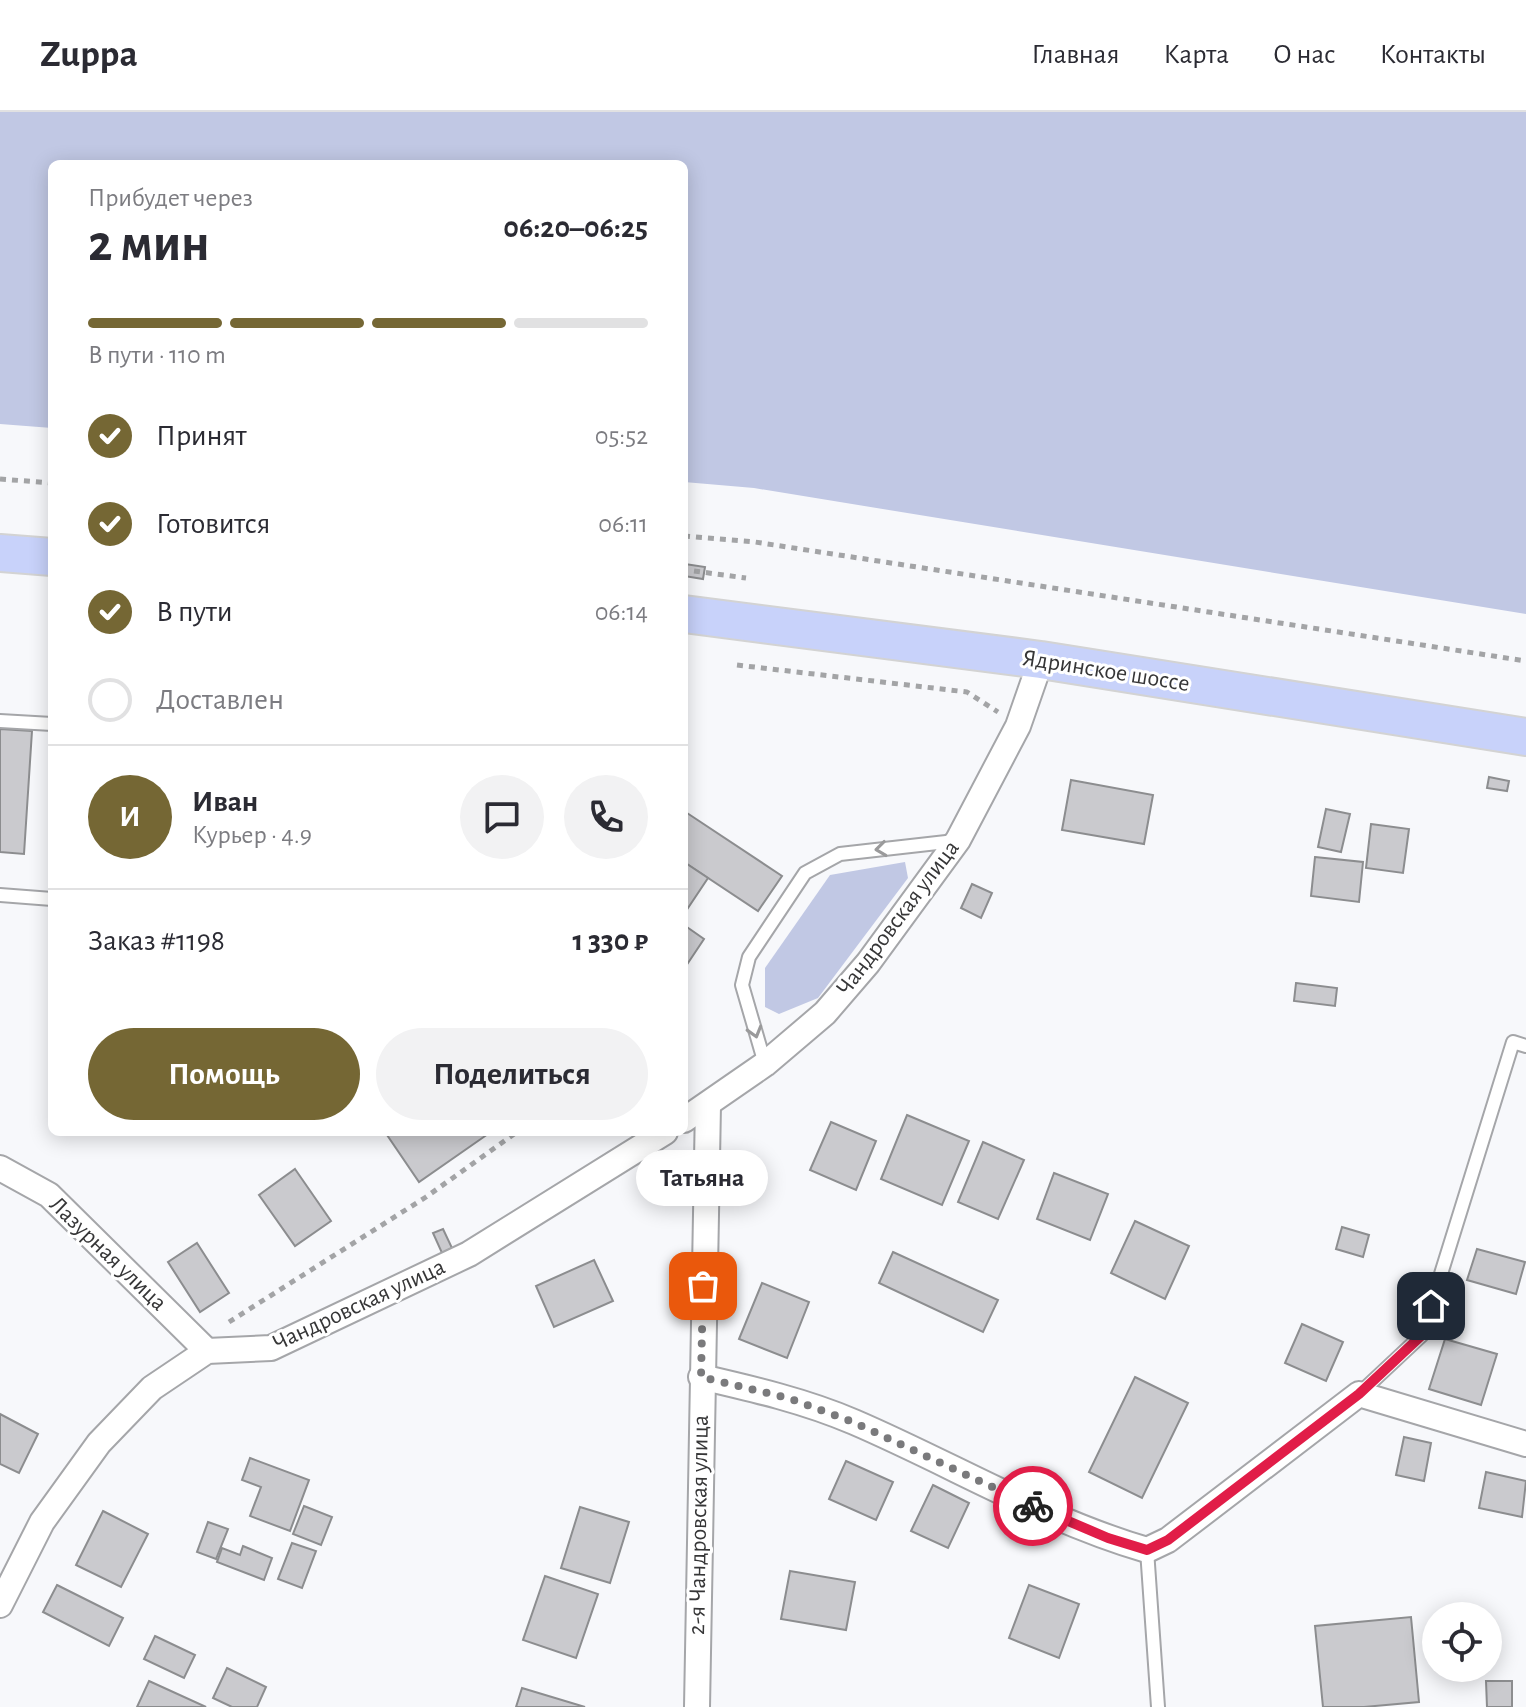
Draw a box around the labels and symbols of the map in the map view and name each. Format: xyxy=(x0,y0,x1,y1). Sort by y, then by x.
street label: Ядринское шоссе xyxy=(1021,646,1191,696)
street label: Чандровская улица xyxy=(832,836,964,1000)
one-way arrow xyxy=(874,841,887,858)
one-way arrow xyxy=(746,1025,763,1039)
callout: Татьяна xyxy=(637,1150,769,1206)
street label: Лазурная улица xyxy=(45,1192,171,1316)
pin xyxy=(669,1252,737,1320)
street label: Чандровская улица xyxy=(269,1255,449,1355)
pin xyxy=(1397,1272,1465,1340)
street label: 2-я Чандровская улица xyxy=(685,1415,713,1635)
courier xyxy=(993,1466,1073,1546)

